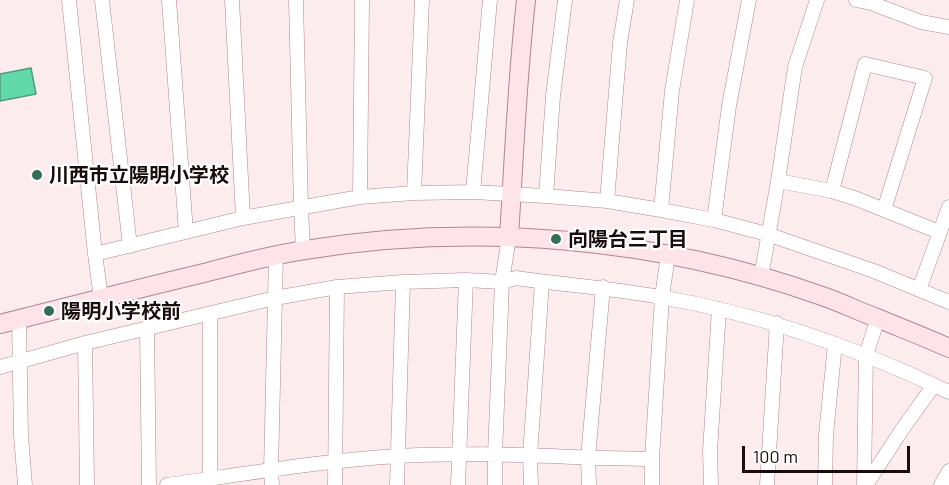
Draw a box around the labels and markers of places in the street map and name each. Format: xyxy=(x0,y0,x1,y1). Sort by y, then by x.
place label: 川西市立陽明小学校 xyxy=(49,163,229,187)
marker: 川西市立陽明小学校 xyxy=(30,168,44,182)
place label: 向陽台三丁目 xyxy=(568,227,688,251)
marker: 向陽台三丁目 xyxy=(549,232,563,246)
place label: 陽明小学校前 xyxy=(61,299,181,323)
marker: 陽明小学校前 xyxy=(42,304,56,318)

